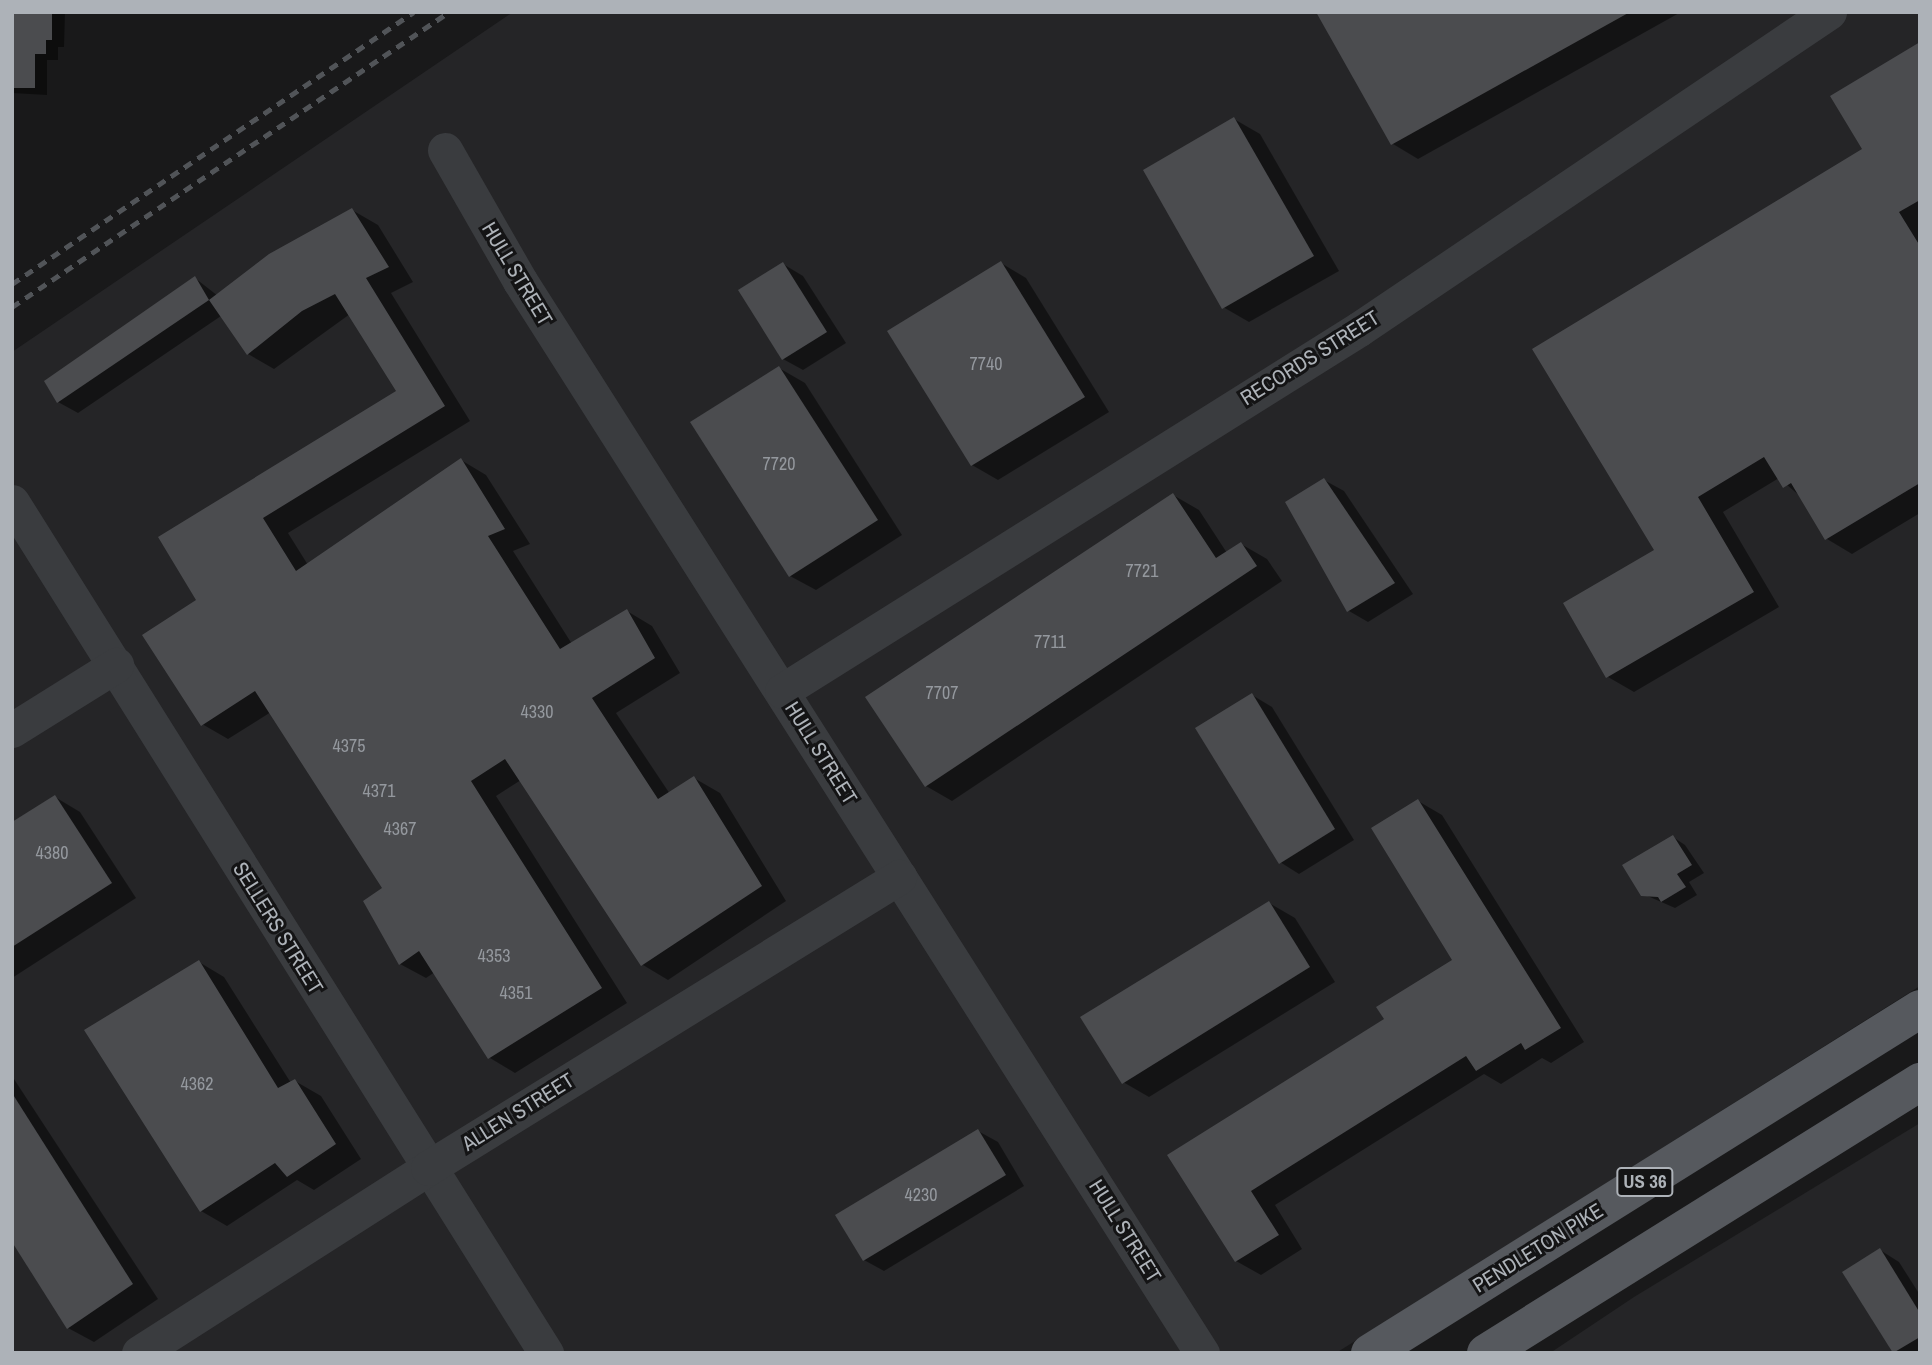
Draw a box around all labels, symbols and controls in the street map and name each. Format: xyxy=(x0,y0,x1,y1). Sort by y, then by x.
street label: HULL STREET xyxy=(476,217,558,331)
street label: RECORDS STREET xyxy=(1236,305,1384,411)
house number: 7740 xyxy=(970,353,1002,375)
house number: 7720 xyxy=(763,453,795,475)
house number: 7721 xyxy=(1126,560,1158,582)
house number: 7711 xyxy=(1034,631,1066,653)
house number: 7707 xyxy=(926,682,958,704)
street label: HULL STREET xyxy=(779,697,863,809)
house number: 4330 xyxy=(521,701,553,723)
house number: 4375 xyxy=(333,735,365,757)
house number: 4371 xyxy=(363,780,395,802)
house number: 4367 xyxy=(384,818,416,840)
house number: 4380 xyxy=(36,842,68,864)
street label: SELLERS STREET xyxy=(228,858,328,998)
house number: 4353 xyxy=(478,945,510,967)
house number: 4351 xyxy=(500,982,532,1004)
street label: ALLEN STREET xyxy=(457,1068,579,1156)
house number: 4362 xyxy=(181,1073,213,1095)
road number: US 36 xyxy=(1615,1166,1675,1198)
street label: HULL STREET xyxy=(1083,1175,1167,1287)
house number: 4230 xyxy=(905,1184,937,1206)
street label: PENDLETON PIKE xyxy=(1468,1198,1608,1298)

